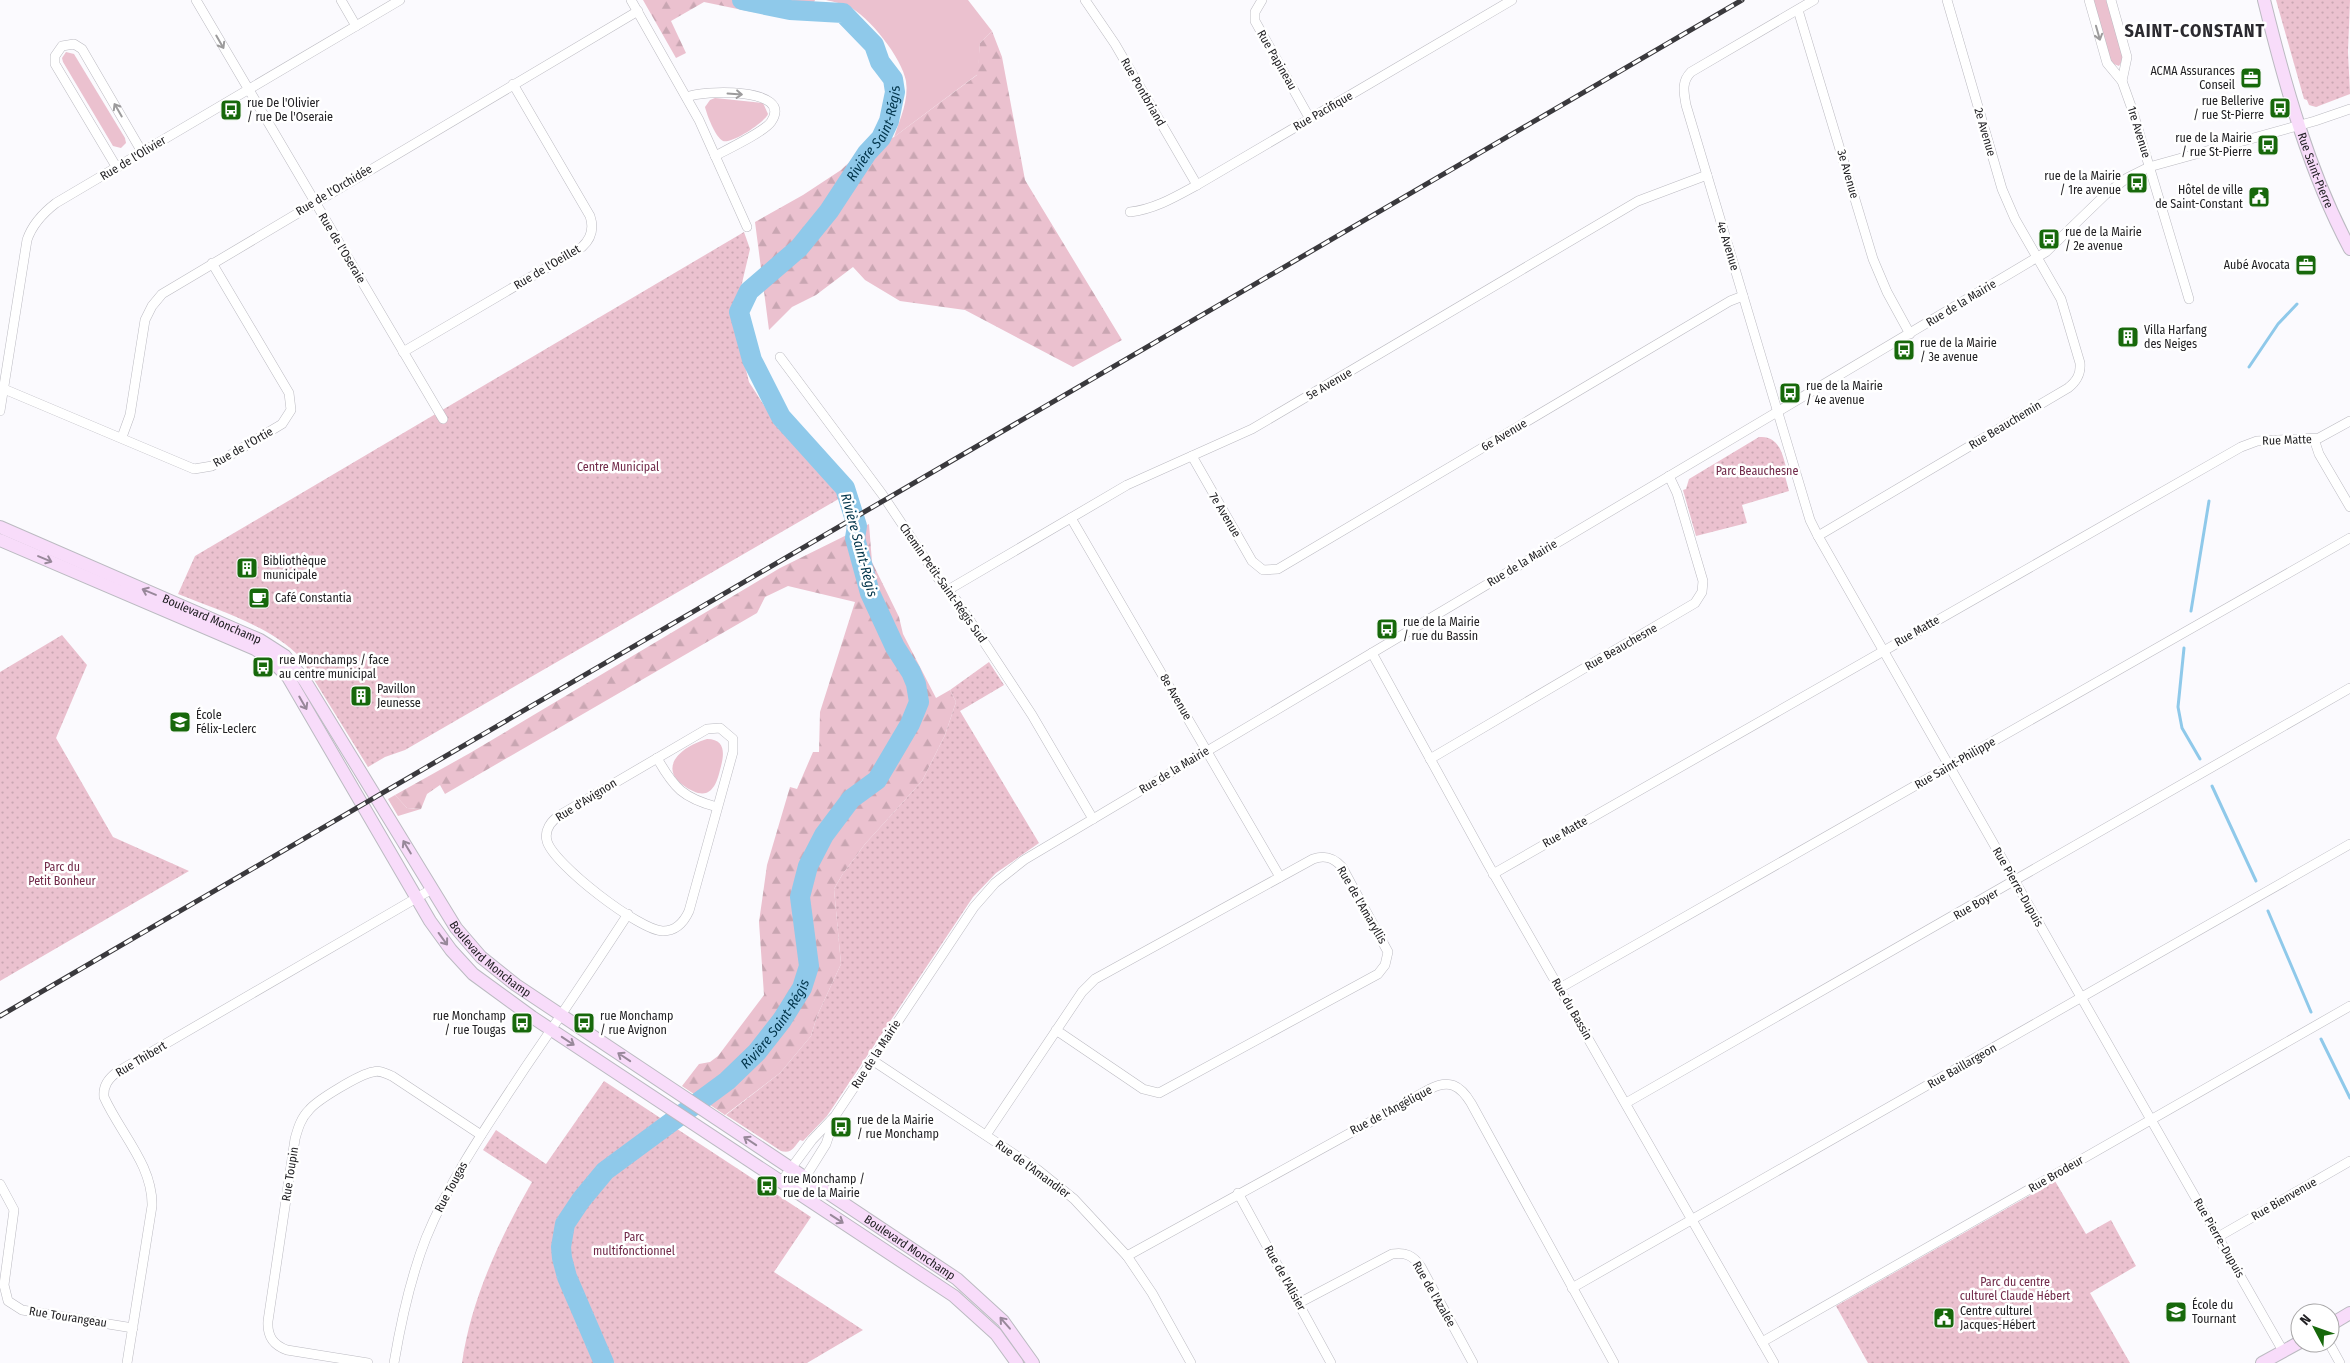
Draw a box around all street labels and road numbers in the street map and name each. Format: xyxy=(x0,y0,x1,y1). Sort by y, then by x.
street label: Rue Papineau xyxy=(1254,28,1300,92)
street label: Rue Pontbriand xyxy=(1118,55,1168,129)
street label: Rue Pacifique xyxy=(1291,88,1355,134)
street label: 1re Avenue xyxy=(2125,104,2154,160)
street label: 2e Avenue xyxy=(1971,106,1999,158)
street label: Rue Saint-Pierre xyxy=(2295,131,2336,210)
street label: Rue de l'Olivier xyxy=(98,132,169,183)
street label: 3e Avenue xyxy=(1834,148,1862,200)
street label: Rue de l'Orchidée xyxy=(293,162,375,218)
street label: Rue de l'Oseraie xyxy=(316,210,368,286)
street label: 4e Avenue xyxy=(1714,220,1742,272)
street label: Rue de l'Oeillet xyxy=(511,242,583,292)
street label: Rue de la Mairie xyxy=(1923,277,1999,329)
street label: 5e Avenue xyxy=(1304,365,1354,403)
street label: Rue Beauchemin xyxy=(1966,398,2044,452)
street label: 6e Avenue xyxy=(1479,416,1529,454)
street label: Rue de l'Ortie xyxy=(211,424,275,470)
street label: Rue Matte xyxy=(2262,432,2312,448)
street label: 7e Avenue xyxy=(1206,490,1244,540)
street label: Chemin Petit-Saint-Régis Sud xyxy=(896,521,990,645)
street label: Rue de la Mairie xyxy=(1484,537,1560,589)
street label: Boulevard Monchamp xyxy=(160,591,264,647)
street label: Rue Matte xyxy=(1892,613,1942,649)
street label: Rue Beauchesne xyxy=(1582,621,1660,673)
street label: 8e Avenue xyxy=(1157,671,1195,723)
street label: Rue Saint-Philippe xyxy=(1912,734,1998,792)
street label: Rue de la Mairie xyxy=(1136,744,1212,796)
street label: Rue d'Avignon xyxy=(553,776,619,824)
street label: Rue Matte xyxy=(1540,814,1590,850)
street label: Rue Pierre-Dupuis xyxy=(1990,845,2046,929)
street label: Rue de l'Amaryllis xyxy=(1334,864,1390,946)
street label: Rue Boyer xyxy=(1951,885,2002,923)
street label: Boulevard Monchamp xyxy=(446,918,534,1000)
street label: Rue du Bassin xyxy=(1549,976,1595,1042)
street label: Rue de la Mairie xyxy=(849,1017,903,1091)
street label: Rue Thibert xyxy=(113,1038,169,1080)
street label: Rue Baillargeon xyxy=(1925,1041,1999,1091)
street label: Rue de l'Angélique xyxy=(1348,1083,1434,1137)
street label: Rue de l'Amandier xyxy=(993,1137,1074,1201)
street label: Rue Toupin xyxy=(279,1146,301,1202)
street label: Rue Brodeur xyxy=(2026,1152,2087,1195)
street label: Rue Tougas xyxy=(432,1159,470,1215)
street label: Rue Bienvenue xyxy=(2249,1175,2319,1223)
street label: Rue Pierre-Dupuis xyxy=(2191,1196,2247,1280)
street label: Boulevard Monchamp xyxy=(862,1212,958,1283)
street label: Rue de l'Alisier xyxy=(1261,1243,1309,1314)
street label: Rue de l'Azalée xyxy=(1410,1259,1458,1329)
street label: Rue Tourangeau xyxy=(28,1304,108,1330)

